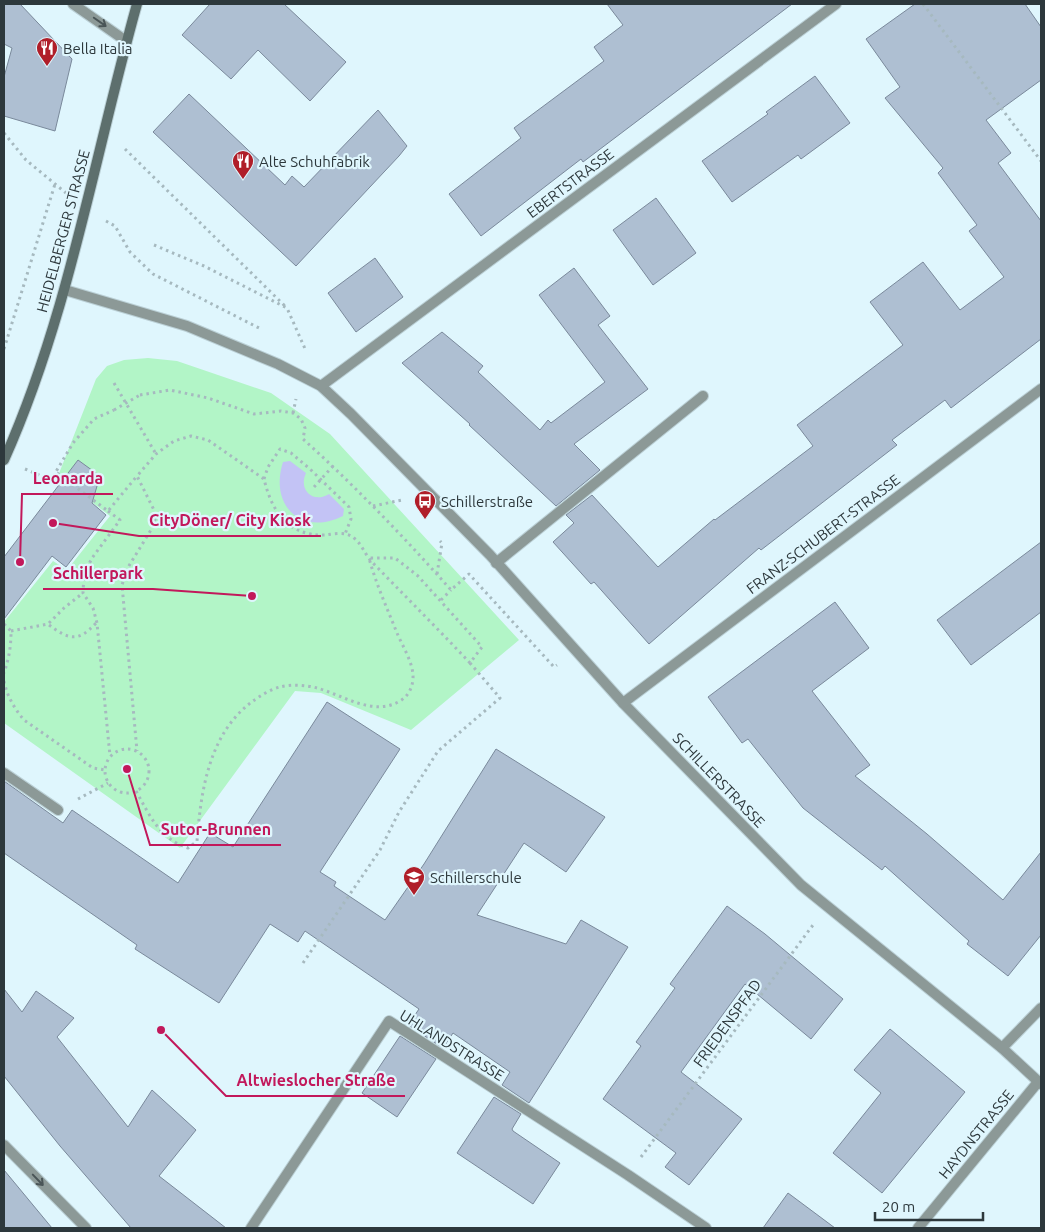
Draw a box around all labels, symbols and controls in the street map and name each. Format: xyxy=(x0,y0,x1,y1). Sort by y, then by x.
one-way arrow xyxy=(93,17,107,27)
restaurant icon: Bella Italia xyxy=(35,36,59,67)
place label: Bella Italia xyxy=(63,40,133,57)
street label: EBERTSTRASSE xyxy=(523,145,617,221)
street label: HEIDELBERGER STRASSE xyxy=(33,148,93,314)
restaurant icon: Alte Schuhfabrik xyxy=(231,149,255,180)
place label: Alte Schuhfabrik xyxy=(259,153,370,170)
callout: Leonarda xyxy=(22,463,113,494)
text: Leonarda xyxy=(33,469,103,487)
street label: FRANZ-SCHUBERT-STRASSE xyxy=(743,471,903,597)
bus stop icon: Schillerstraße xyxy=(413,489,437,520)
place label: Schillerstraße xyxy=(441,493,533,510)
callout: CityDöner/ City Kiosk xyxy=(139,505,321,536)
text: CityDöner/ City Kiosk xyxy=(149,511,311,529)
callout: Schillerpark xyxy=(43,558,153,589)
text: Schillerpark xyxy=(53,564,143,582)
street label: SCHILLERSTRASSE xyxy=(670,729,768,831)
callout: Sutor-Brunnen xyxy=(150,814,281,845)
text: Sutor-Brunnen xyxy=(161,820,271,838)
school or university icon: Schillerschule xyxy=(402,865,426,896)
place label: Schillerschule xyxy=(430,869,522,886)
street label: FRIEDENSPFAD xyxy=(690,976,764,1070)
street label: UHLANDSTRASSE xyxy=(397,1006,507,1084)
callout: Altwieslocher Straße xyxy=(226,1065,405,1096)
text: Altwieslocher Straße xyxy=(237,1071,395,1089)
street label: HAYDNSTRASSE xyxy=(935,1086,1017,1182)
one-way arrow xyxy=(32,1173,44,1186)
scale bar xyxy=(875,1190,982,1222)
text: 20 m xyxy=(882,1198,915,1215)

